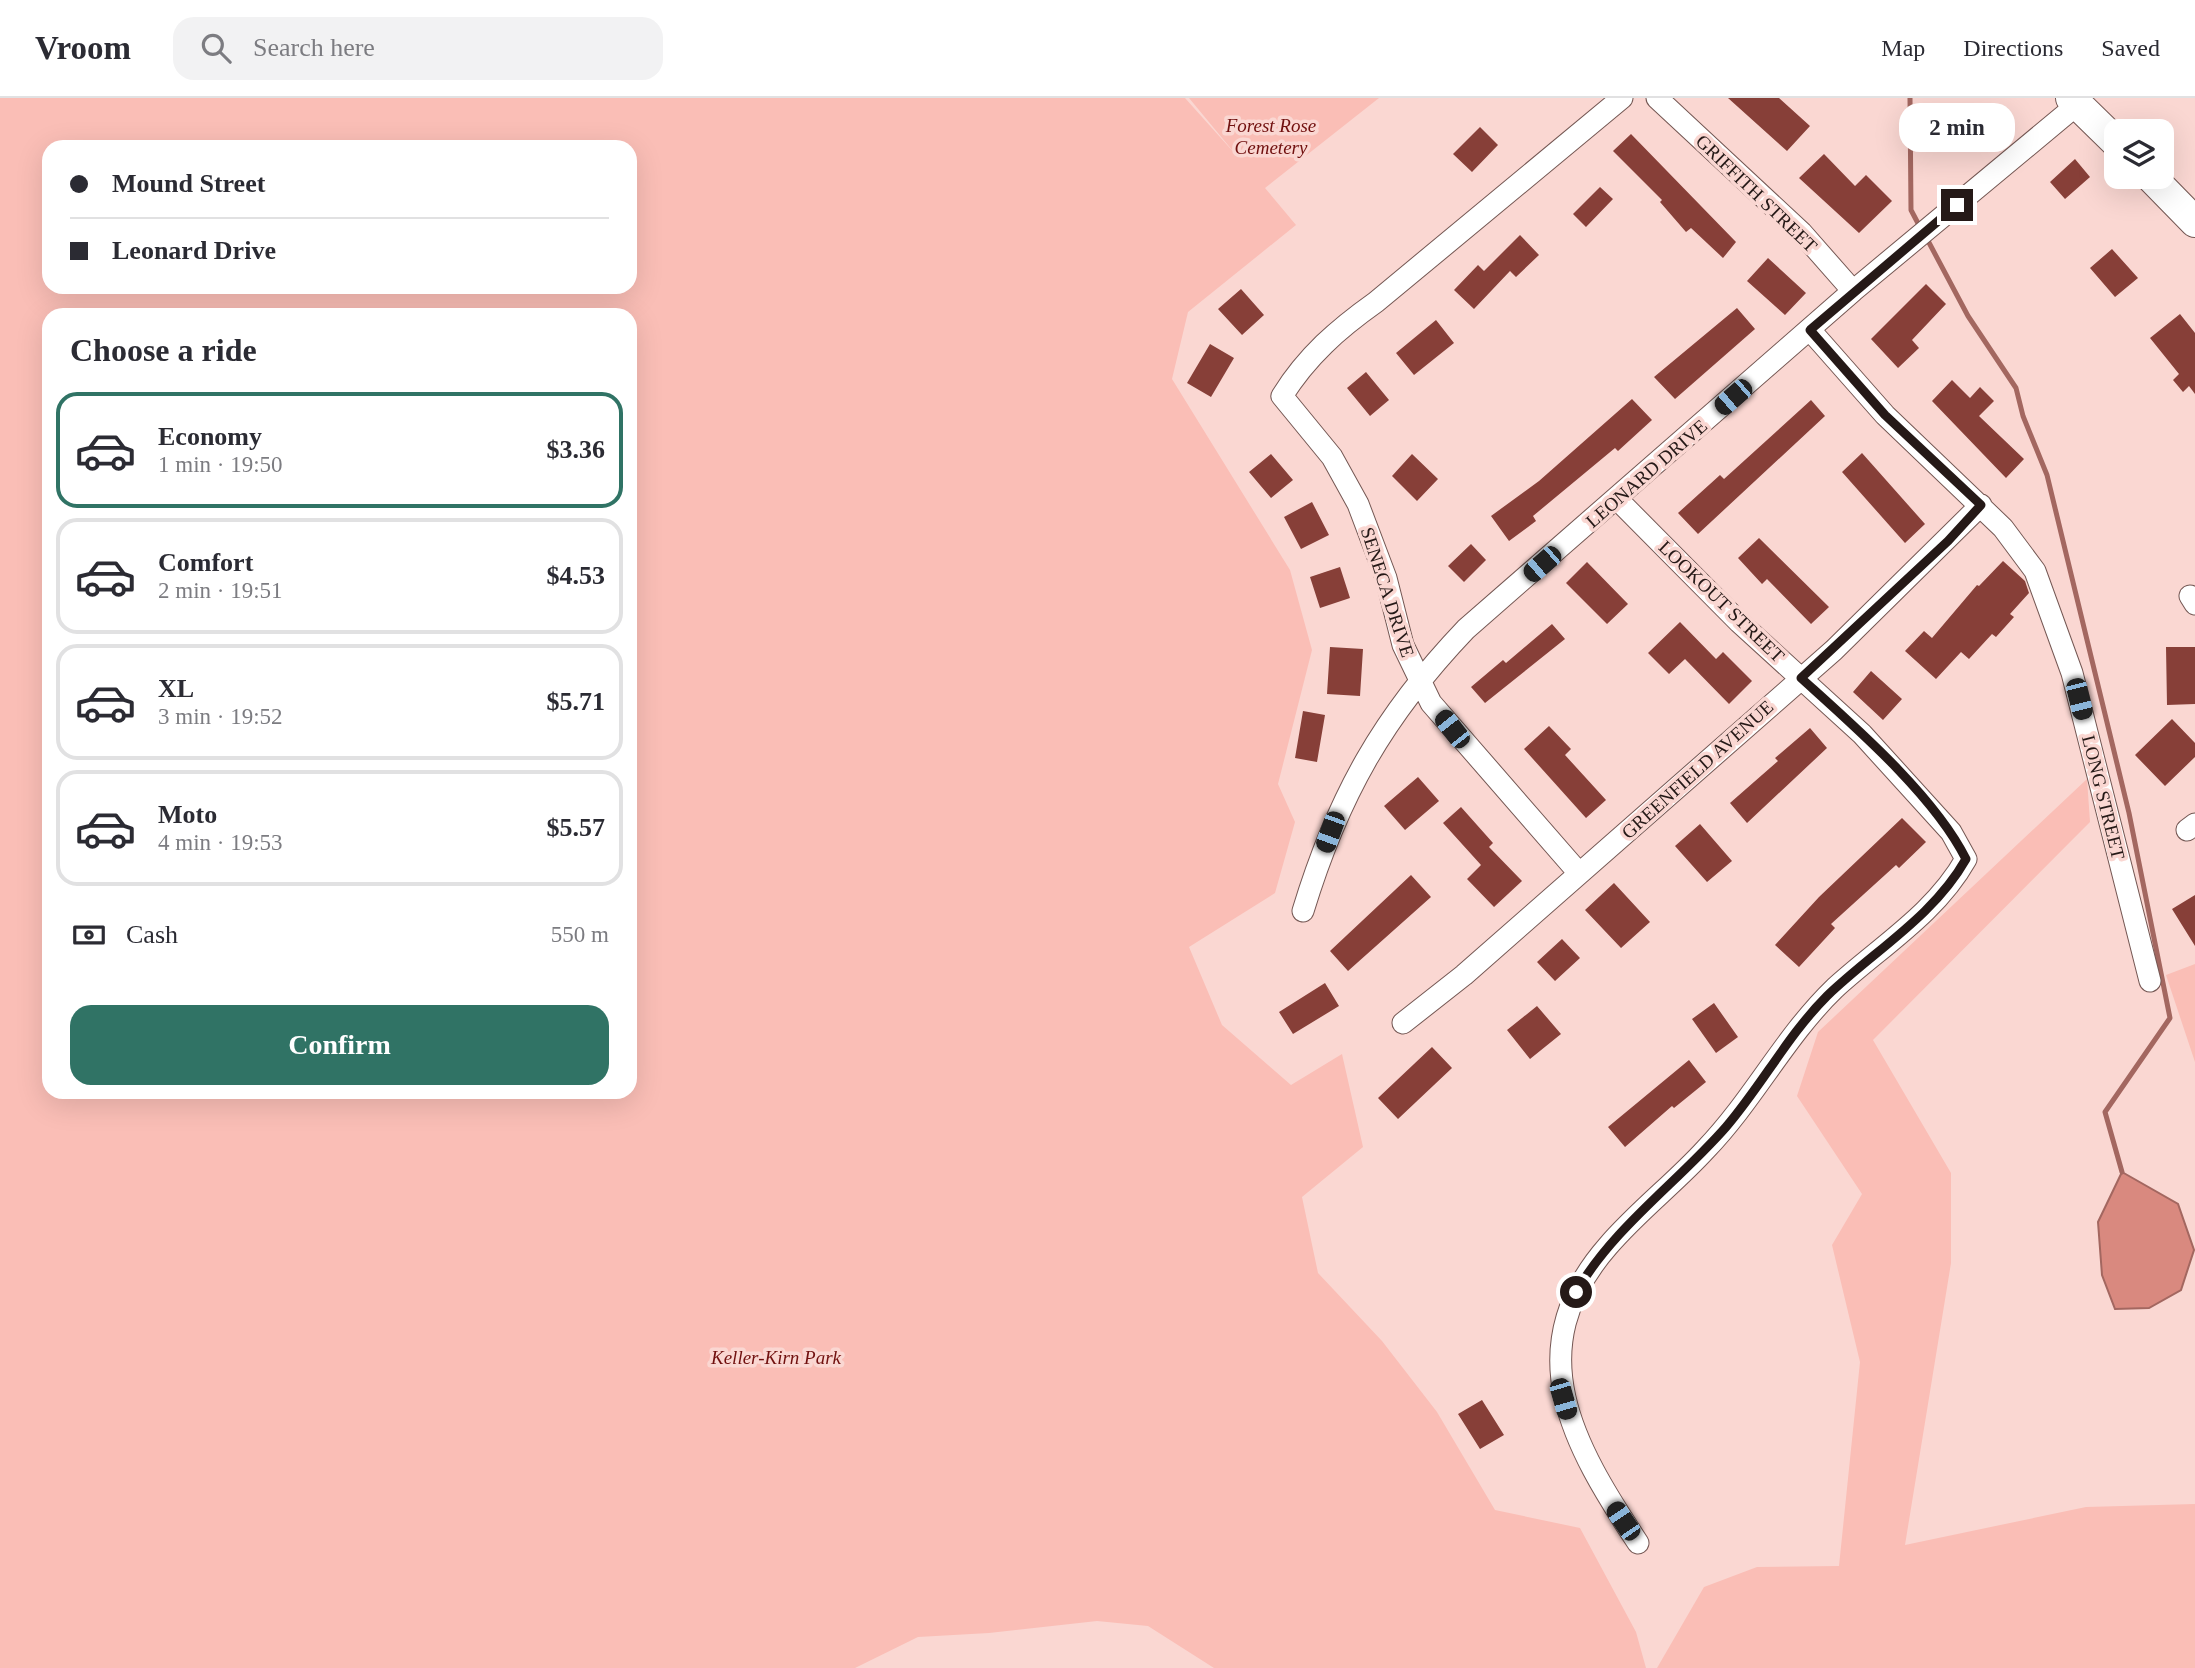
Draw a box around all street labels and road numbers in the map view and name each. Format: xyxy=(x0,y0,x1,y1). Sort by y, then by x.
street label: GRIFFITH STREET xyxy=(1692,130,1822,257)
street label: LEONARD DRIVE xyxy=(1581,415,1711,532)
street label: SENECA DRIVE xyxy=(1357,524,1418,660)
street label: LOOKOUT STREET xyxy=(1655,536,1789,667)
street label: GREENFIELD AVENUE xyxy=(1617,696,1777,843)
street label: LONG STREET xyxy=(2078,733,2129,862)

